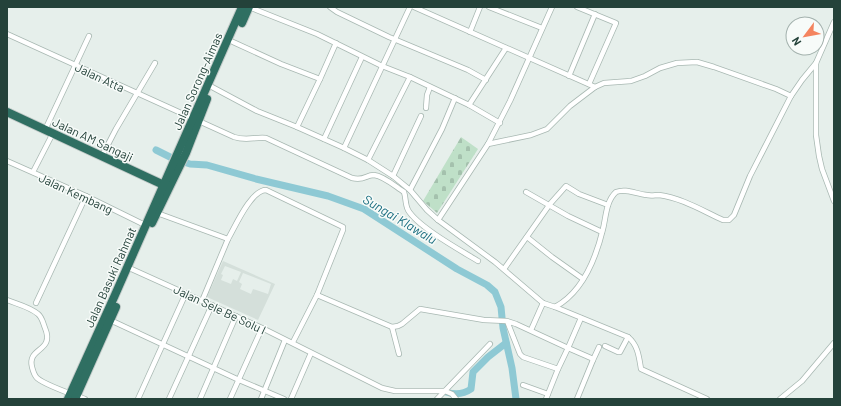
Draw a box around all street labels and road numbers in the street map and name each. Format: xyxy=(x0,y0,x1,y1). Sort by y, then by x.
street label: Jalan Sorong-Aimas xyxy=(169,30,225,132)
street label: Jalan Atta xyxy=(73,59,127,95)
street label: Jalan AM Sangaji xyxy=(51,114,135,164)
street label: Jalan Kembang xyxy=(37,170,115,216)
street label: Jalan Basuki Rahmat xyxy=(82,225,138,329)
street label: Jalan Sele Be Solu I xyxy=(172,281,268,337)

